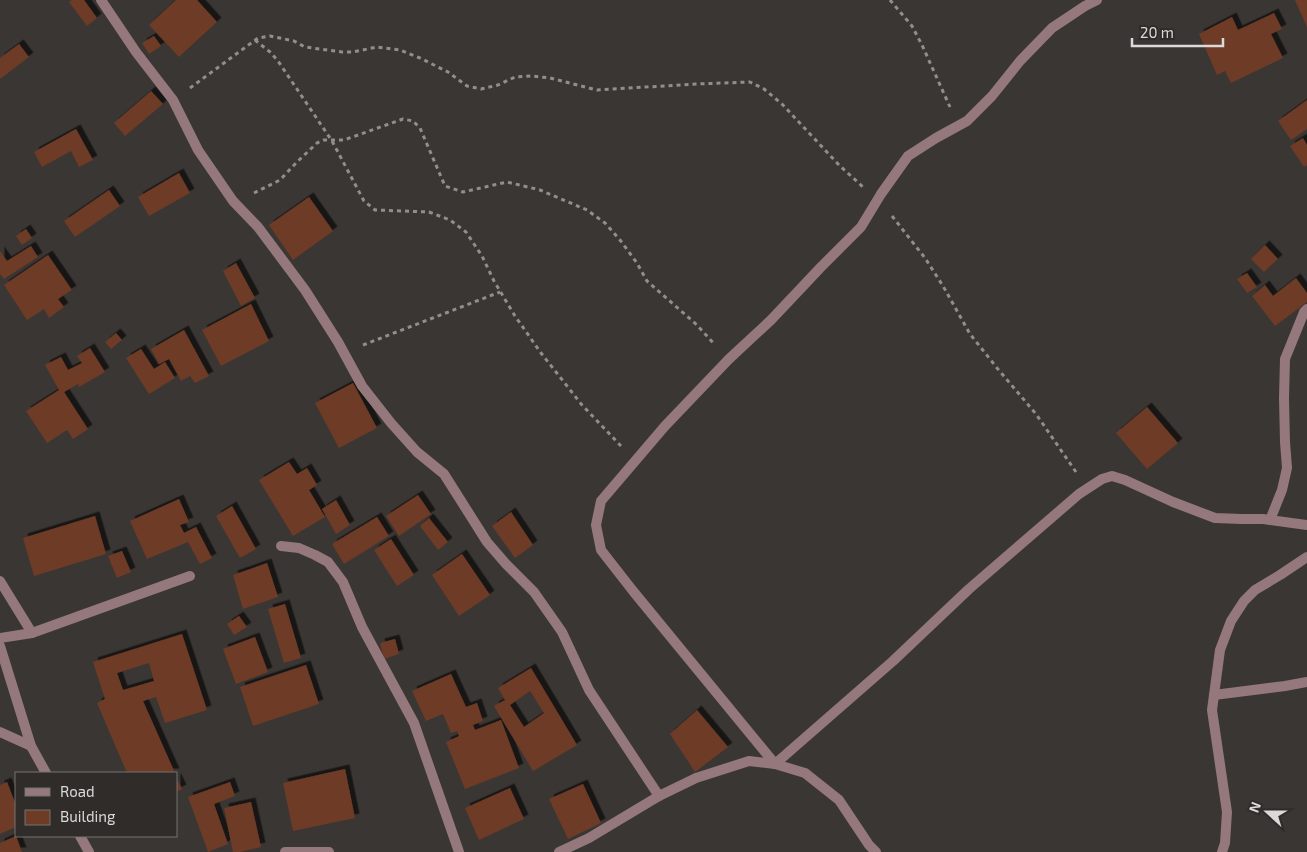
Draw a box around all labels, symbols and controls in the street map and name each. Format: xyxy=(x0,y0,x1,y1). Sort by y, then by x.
scale bar xyxy=(1132,15,1223,47)
text: 20 m xyxy=(1140,23,1174,41)
legend xyxy=(15,772,178,837)
text: Road xyxy=(60,782,95,800)
north arrow xyxy=(1242,787,1292,837)
text: N xyxy=(1245,799,1264,815)
text: Building xyxy=(60,807,116,825)

